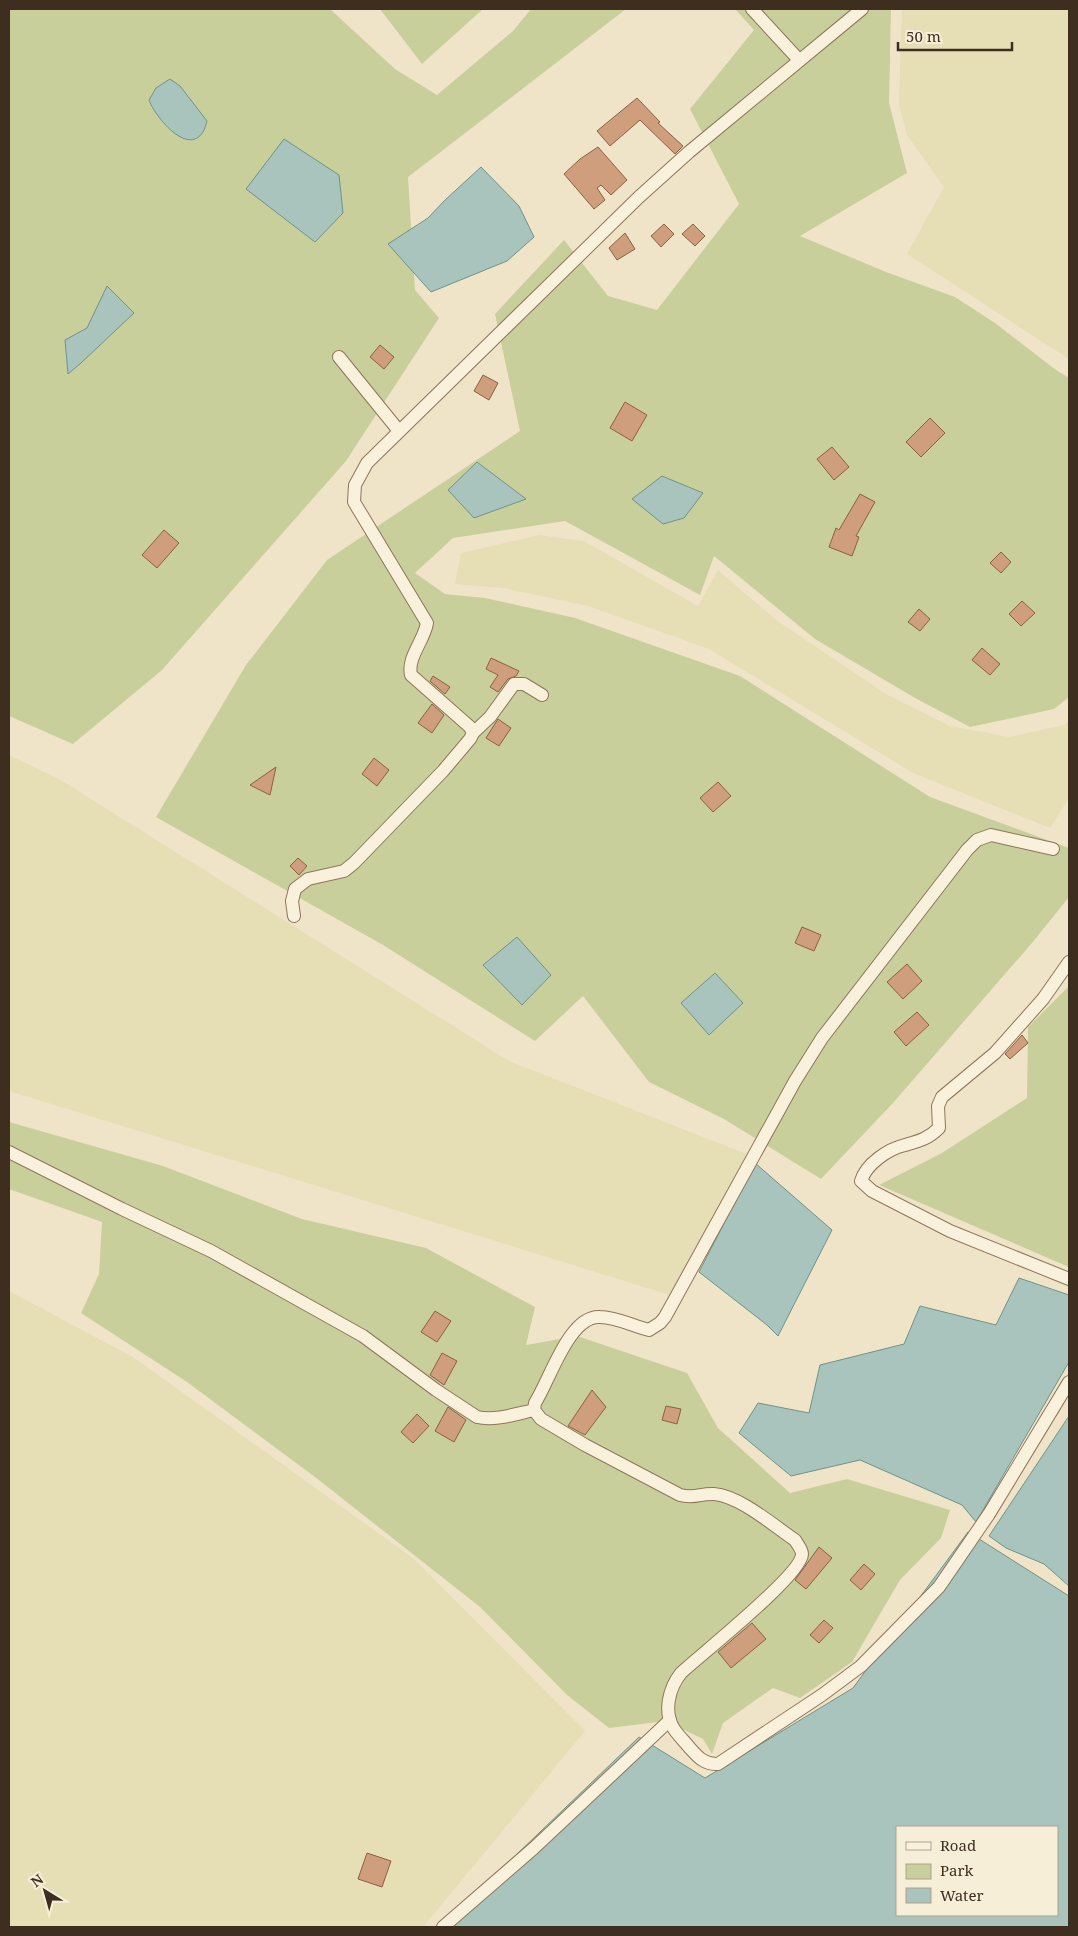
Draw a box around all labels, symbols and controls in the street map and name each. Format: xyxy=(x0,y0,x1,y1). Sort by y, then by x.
scale bar xyxy=(898,20,1012,52)
text: 50 m xyxy=(906,26,941,46)
legend xyxy=(896,1826,1058,1916)
text: Road xyxy=(940,1835,976,1855)
text: Park xyxy=(940,1860,974,1880)
north arrow xyxy=(20,1866,70,1916)
text: N xyxy=(27,1869,47,1891)
text: Water xyxy=(940,1885,983,1905)

